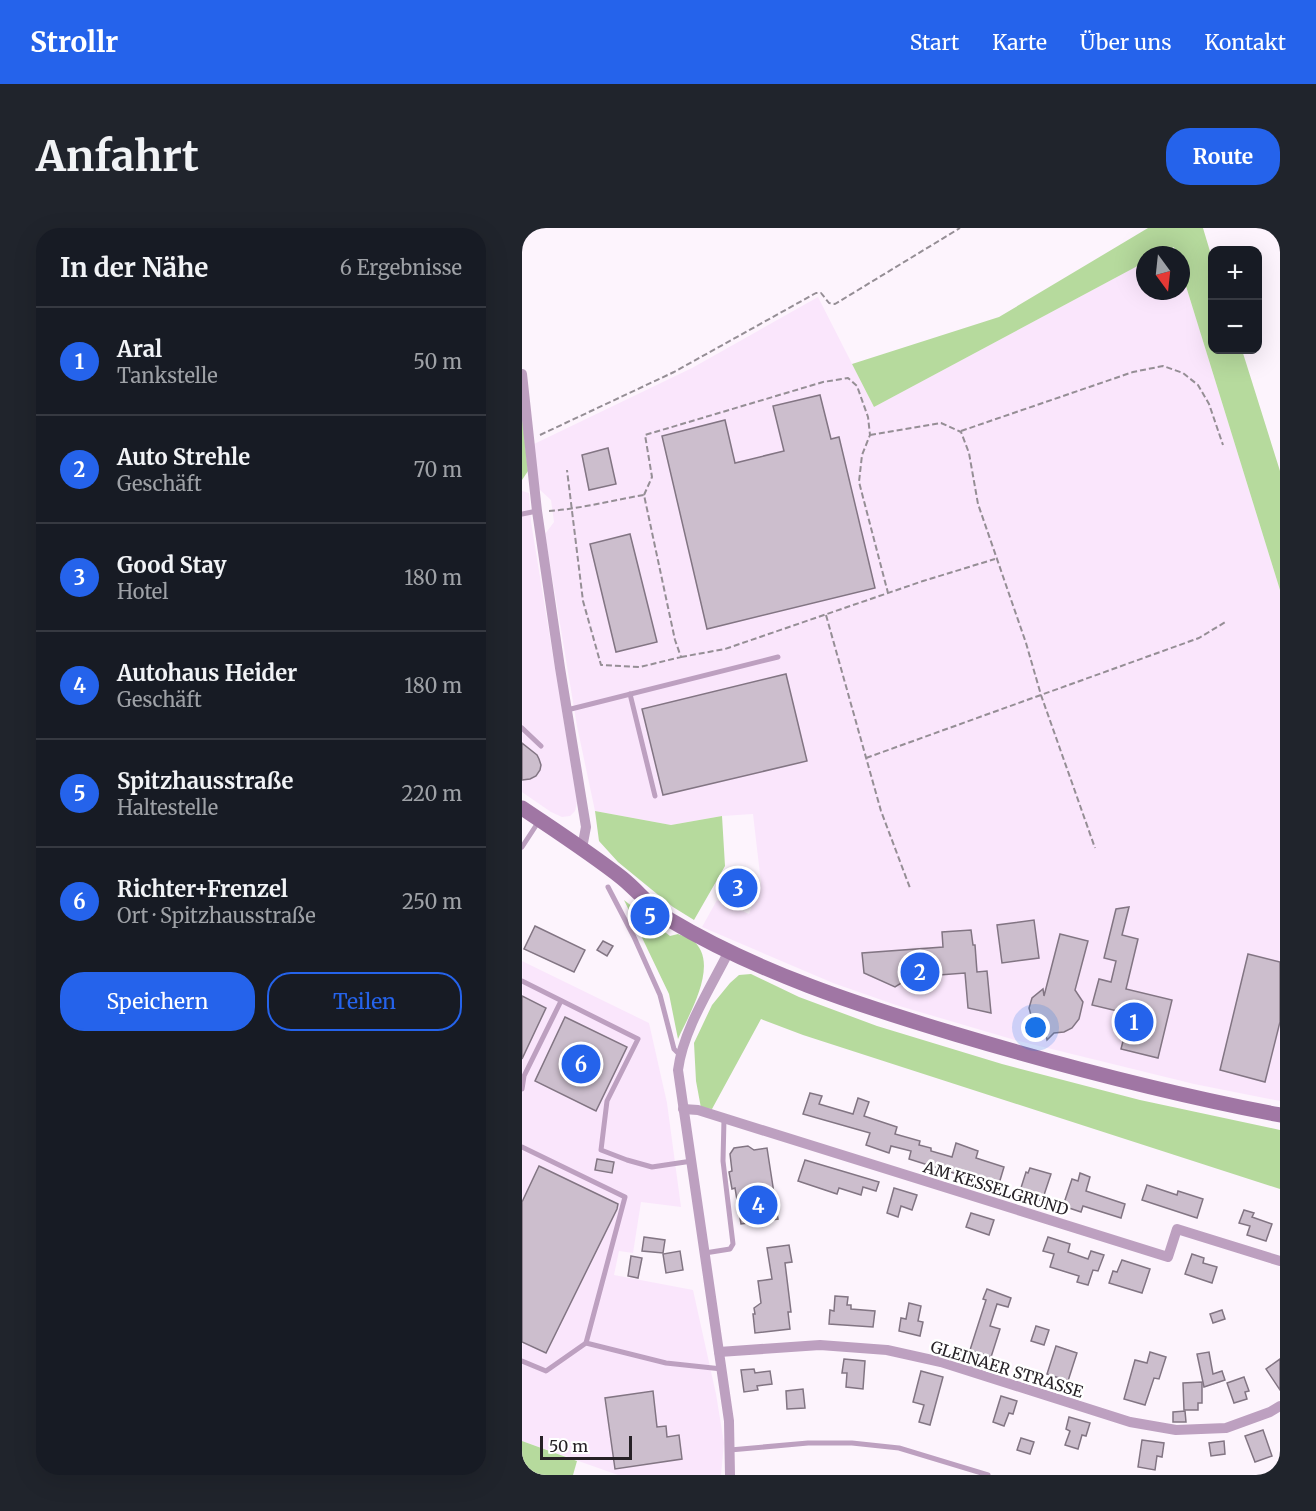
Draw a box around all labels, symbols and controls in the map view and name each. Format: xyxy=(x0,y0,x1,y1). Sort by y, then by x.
text: Strollr xyxy=(30,24,118,60)
text: Start xyxy=(910,29,959,56)
text: Karte xyxy=(992,29,1047,56)
text: Über uns xyxy=(1080,29,1171,56)
text: Kontakt xyxy=(1204,29,1286,56)
button: Route xyxy=(1166,128,1280,185)
text: Anfahrt xyxy=(36,130,199,182)
north arrow xyxy=(1136,246,1190,300)
map controls xyxy=(1208,246,1262,354)
button: + xyxy=(1208,246,1262,300)
text: In der Nähe xyxy=(60,251,208,284)
text: 6 Ergebnisse xyxy=(340,255,462,280)
button: − xyxy=(1208,300,1262,354)
text: Aral xyxy=(117,335,162,363)
text: 1 xyxy=(75,349,84,374)
text: 50 m xyxy=(413,349,462,374)
text: Tankstelle xyxy=(117,363,218,388)
text: Auto Strehle xyxy=(117,443,250,471)
text: 2 xyxy=(74,457,85,482)
text: 70 m xyxy=(414,457,462,482)
text: Geschäft xyxy=(117,471,202,496)
text: Good Stay xyxy=(117,551,227,579)
text: 3 xyxy=(74,565,85,590)
text: 180 m xyxy=(404,565,462,590)
text: Hotel xyxy=(117,579,168,604)
text: Autohaus Heider xyxy=(117,659,297,687)
text: 4 xyxy=(73,673,86,698)
text: 180 m xyxy=(404,673,462,698)
text: Geschäft xyxy=(117,687,202,712)
text: Spitzhausstraße xyxy=(117,767,293,795)
text: 5 xyxy=(74,781,85,806)
text: 220 m xyxy=(402,781,462,806)
text: Haltestelle xyxy=(117,795,218,820)
pin: 3 xyxy=(718,866,758,910)
text: Richter+Frenzel xyxy=(117,875,288,903)
text: 6 xyxy=(73,889,86,914)
text: 250 m xyxy=(402,889,462,914)
pin: 5 xyxy=(630,894,670,938)
text: Ort · Spitzhausstraße xyxy=(117,903,316,928)
pin: 2 xyxy=(900,950,940,994)
button: Speichern xyxy=(60,972,255,1031)
button: Teilen xyxy=(267,972,462,1031)
pin: 1 xyxy=(1114,1000,1154,1044)
your location xyxy=(1021,1013,1050,1042)
pin: 6 xyxy=(562,1042,600,1086)
street label: AM KESSELGRUND xyxy=(920,1156,1071,1220)
pin: 4 xyxy=(738,1182,778,1228)
street label: GLEINAER STRASSE xyxy=(928,1336,1086,1402)
scale bar xyxy=(540,1433,632,1460)
text: 50 m xyxy=(549,1436,588,1456)

